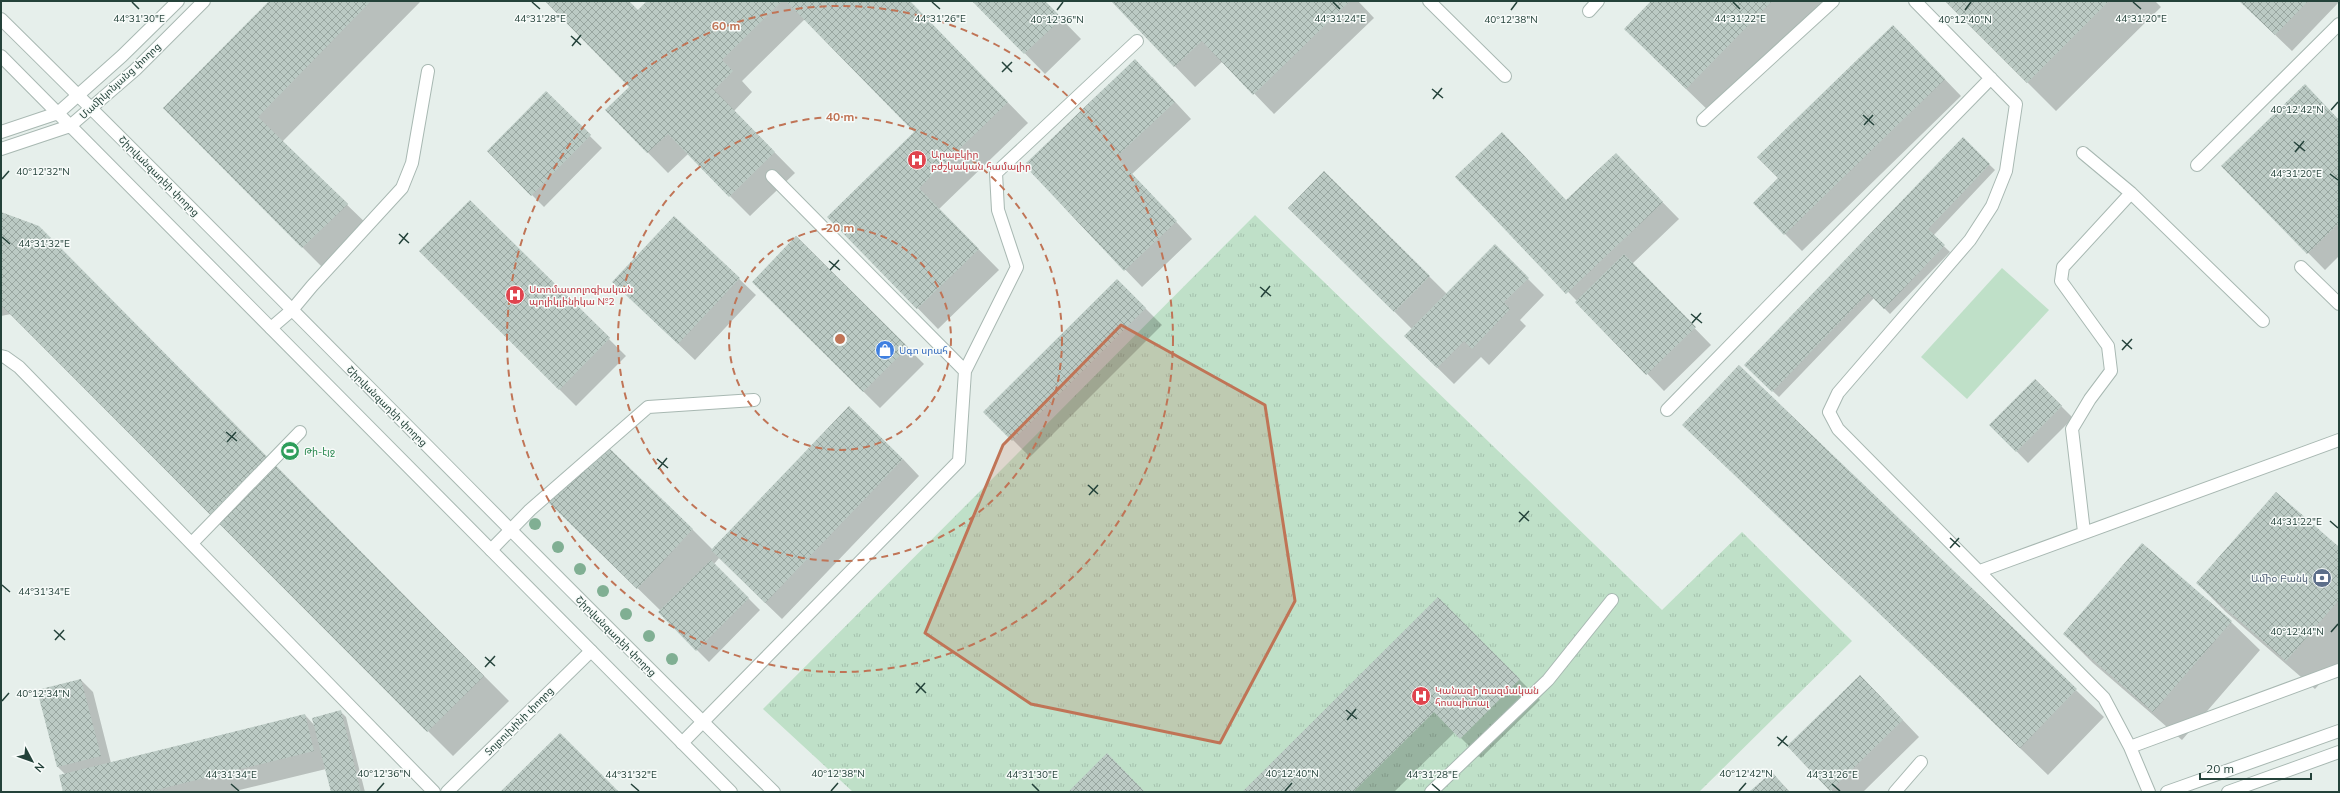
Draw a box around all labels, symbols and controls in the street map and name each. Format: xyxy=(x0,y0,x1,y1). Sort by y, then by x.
text: 44°31'30"E xyxy=(113,12,165,25)
text: 44°31'28"E xyxy=(514,12,566,25)
text: 44°31'26"E xyxy=(914,12,966,25)
text: 44°31'24"E xyxy=(1314,12,1366,25)
text: 44°31'22"E xyxy=(1714,12,1766,25)
text: 44°31'20"E xyxy=(2115,12,2167,25)
text: 40°12'36"N xyxy=(1030,13,1084,26)
text: 40°12'38"N xyxy=(1484,13,1538,26)
text: 40°12'40"N xyxy=(1938,13,1992,26)
text: 60 m xyxy=(712,18,740,33)
street label: Մամիկոնյանց փողոց xyxy=(77,40,163,122)
text: 40°12'42"N xyxy=(2270,103,2324,116)
text: 40 m xyxy=(826,109,854,124)
street label: Շիրվանզադեի փողոց xyxy=(116,133,202,219)
place label: Արաբկիր բժշկական համալիր xyxy=(931,148,1031,173)
hospital icon: Արաբկիր բժշկական համալիր xyxy=(906,149,928,171)
text: 40°12'32"N xyxy=(16,165,70,178)
text: 44°31'20"E xyxy=(2270,167,2322,180)
text: 20 m xyxy=(826,220,854,235)
text: 44°31'32"E xyxy=(18,237,70,250)
place label: Ստոմատոլոգիական պոլիկլինիկա №2 xyxy=(529,283,633,308)
hospital icon: Ստոմատոլոգիական պոլիկլինիկա №2 xyxy=(504,284,526,306)
centre of rings xyxy=(833,332,847,346)
shop icon: Սգո սրահ xyxy=(874,339,896,361)
place label: Սգո սրահ xyxy=(899,344,948,357)
street label: Շիրվանզադեի փողոց xyxy=(344,363,430,449)
sports icon: Թի-էյջ xyxy=(279,440,301,462)
place label: Թի-էյջ xyxy=(304,445,335,458)
text: 44°31'22"E xyxy=(2270,515,2322,528)
bank icon: Ամիօ Բանկ xyxy=(2311,567,2333,589)
place label: Ամիօ Բանկ xyxy=(2251,572,2308,585)
text: 44°31'34"E xyxy=(18,585,70,598)
street label: Շիրվանզադեի փողոց xyxy=(573,593,659,679)
text: 40°12'44"N xyxy=(2270,625,2324,638)
street label: Տոլբուխինի փողոց xyxy=(482,684,556,758)
place label: Կանազի ռազմական հոսպիտալ xyxy=(1435,684,1539,709)
hospital icon: Կանազի ռազմական հոսպիտալ xyxy=(1410,685,1432,707)
text: 40°12'34"N xyxy=(16,687,70,700)
north arrow xyxy=(12,741,52,781)
scale bar xyxy=(2200,755,2311,781)
text: N xyxy=(32,760,48,775)
text: 20 m xyxy=(2206,761,2234,776)
text: 40°12'36"N xyxy=(357,767,411,780)
text: 40°12'38"N xyxy=(811,767,865,780)
text: 40°12'40"N xyxy=(1265,767,1319,780)
text: 40°12'42"N xyxy=(1719,767,1773,780)
text: 44°31'34"E xyxy=(205,768,257,781)
text: 44°31'32"E xyxy=(605,768,657,781)
text: 44°31'30"E xyxy=(1006,768,1058,781)
text: 44°31'28"E xyxy=(1406,768,1458,781)
text: 44°31'26"E xyxy=(1806,768,1858,781)

